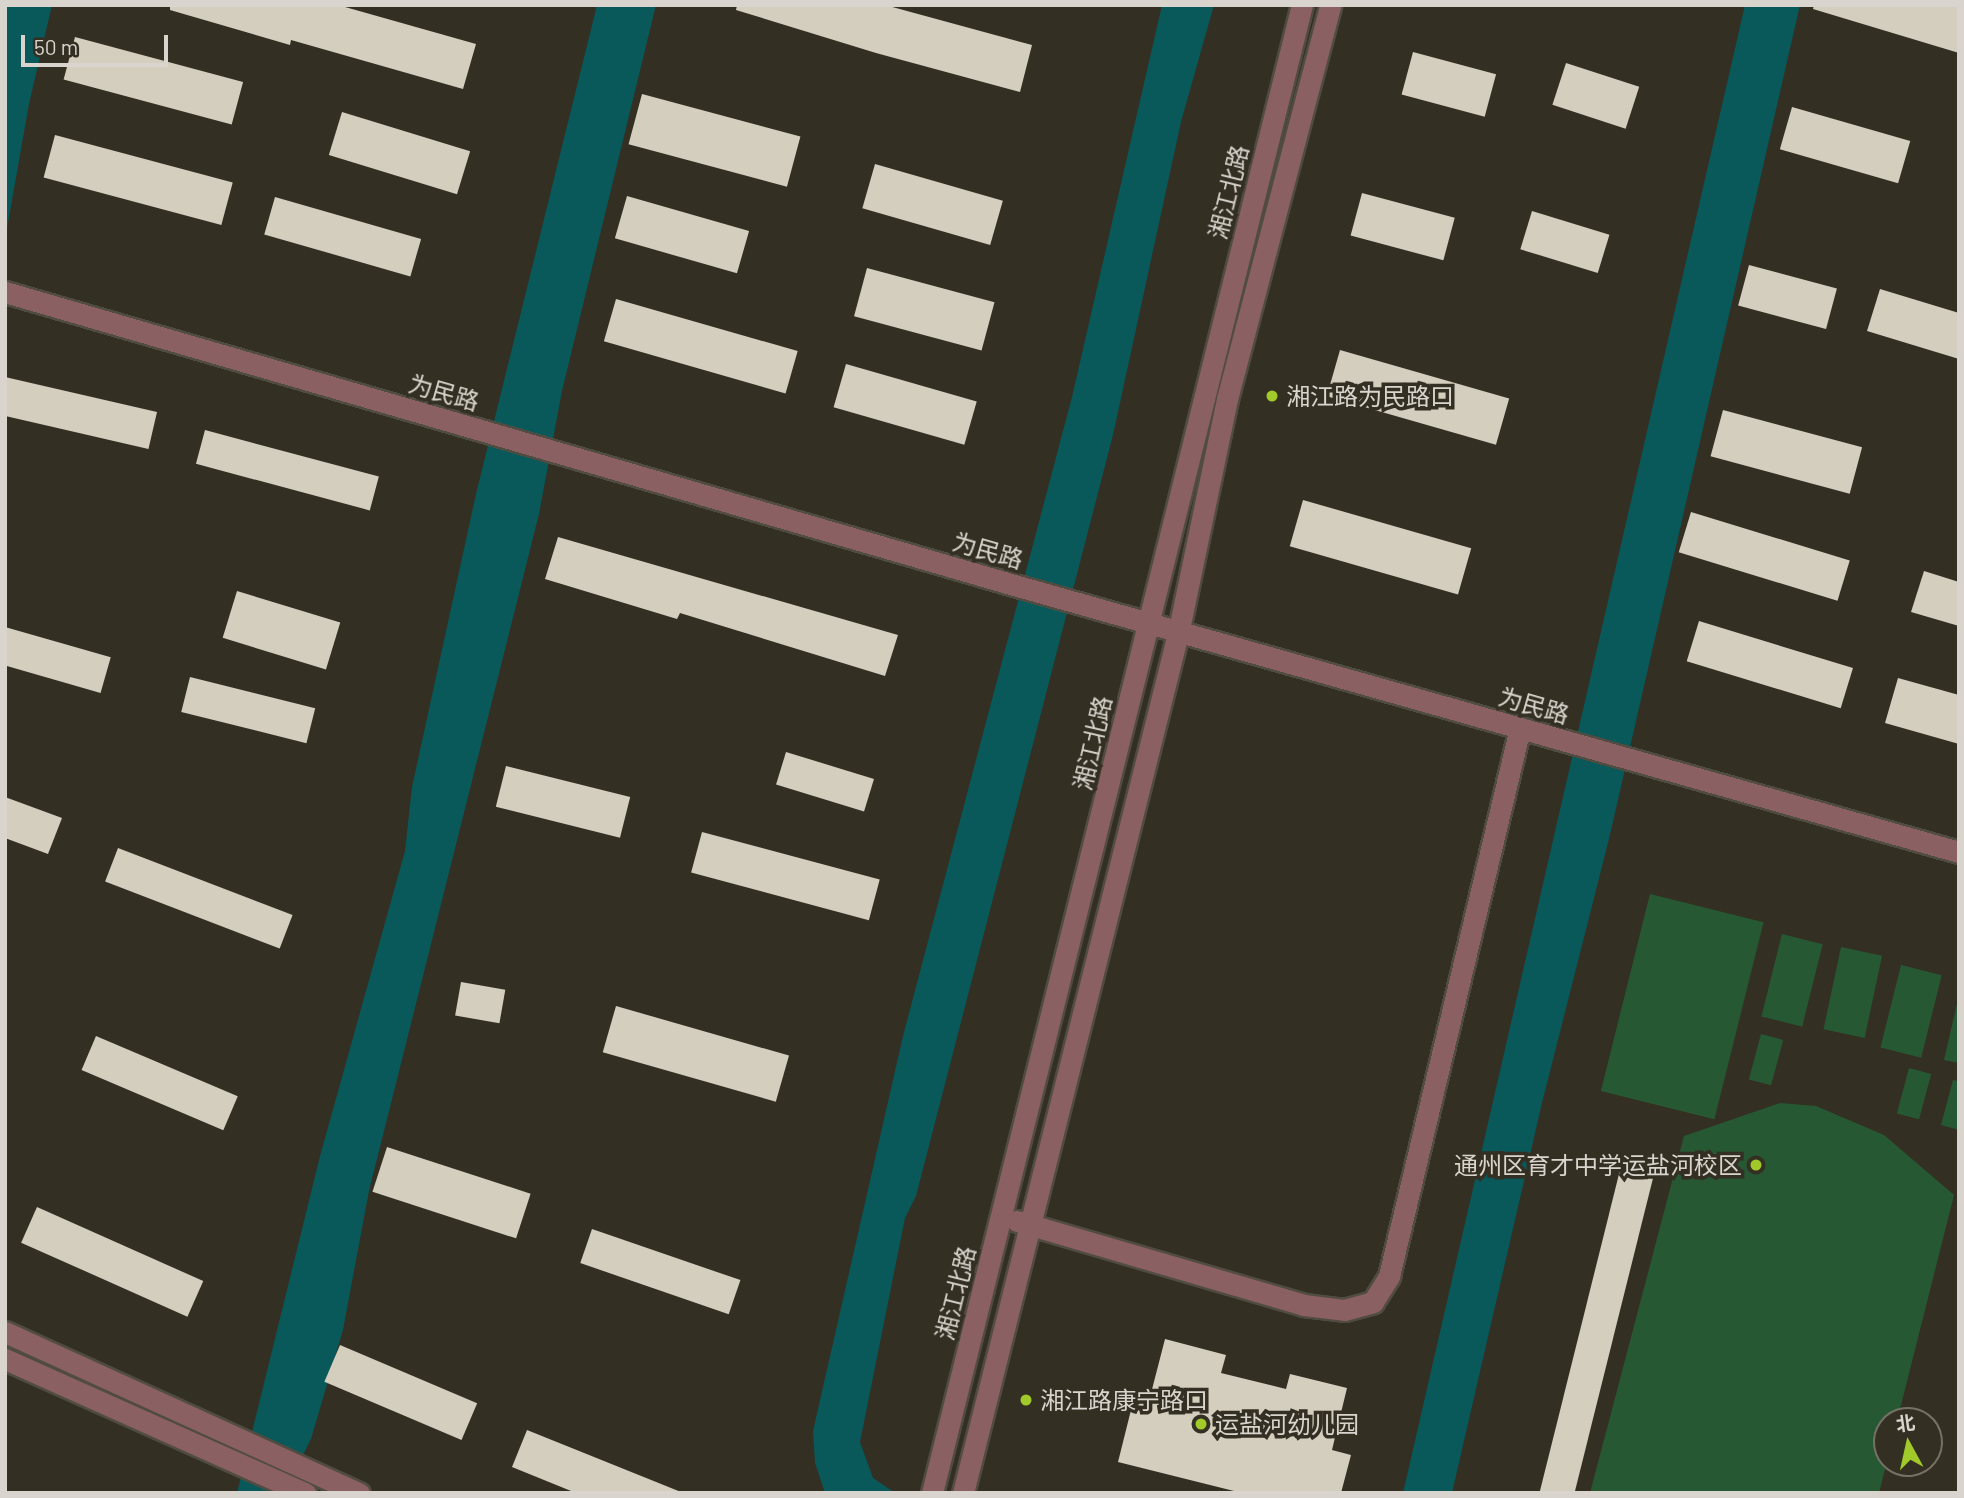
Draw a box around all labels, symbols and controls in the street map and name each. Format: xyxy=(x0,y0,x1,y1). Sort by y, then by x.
scale bar xyxy=(24,21,172,65)
text: 50 m xyxy=(34,34,78,59)
street label: 湘江北路 xyxy=(1202,142,1254,242)
street label: 为民路 xyxy=(405,368,483,416)
place label: 湘江路为民路口 xyxy=(1286,382,1454,410)
marker: 湘江路为民路口 xyxy=(1264,388,1280,404)
street label: 为民路 xyxy=(949,526,1027,574)
street label: 为民路 xyxy=(1495,681,1573,729)
street label: 湘江北路 xyxy=(1067,693,1117,793)
place label: 通州区育才中学运盐河校区 xyxy=(1454,1151,1742,1179)
marker: 通州区育才中学运盐河校区 xyxy=(1748,1157,1764,1173)
street label: 湘江北路 xyxy=(929,1243,981,1343)
place label: 湘江路康宁路口 xyxy=(1040,1386,1208,1414)
marker: 湘江路康宁路口 xyxy=(1018,1392,1034,1408)
north arrow xyxy=(1873,1407,1943,1477)
place label: 运盐河幼儿园 xyxy=(1215,1410,1359,1438)
text: 北 xyxy=(1894,1410,1916,1435)
marker: 运盐河幼儿园 xyxy=(1193,1416,1209,1432)

